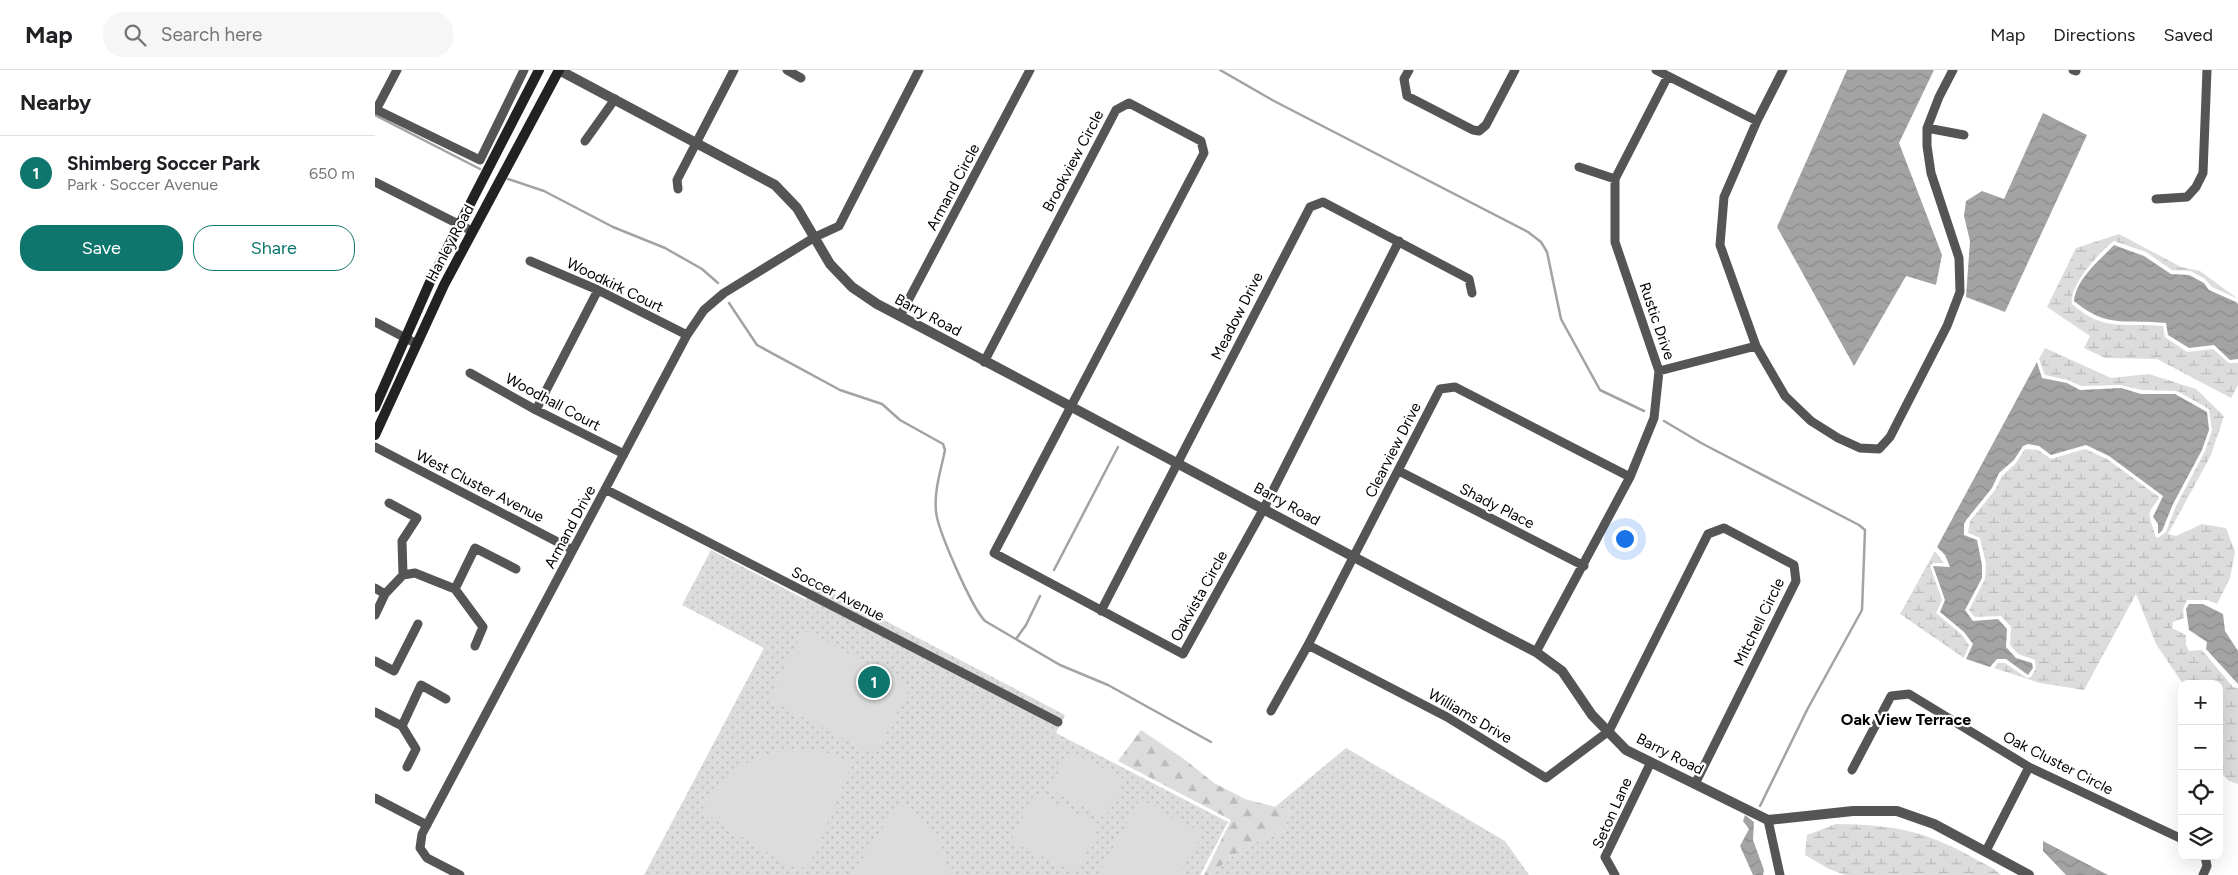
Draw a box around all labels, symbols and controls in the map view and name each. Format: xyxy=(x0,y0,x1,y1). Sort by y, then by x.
search box xyxy=(103,12,453,57)
text: Map xyxy=(25,20,73,49)
icon: search xyxy=(121,21,149,49)
text: Search here xyxy=(161,23,262,46)
text: Map xyxy=(1990,24,2025,46)
text: Directions xyxy=(2053,24,2135,46)
text: Saved xyxy=(2163,24,2213,46)
text: Nearby xyxy=(20,90,91,115)
street label: Brookview Circle xyxy=(1039,107,1107,215)
street label: Armand Circle xyxy=(923,141,983,233)
text: Shimberg Soccer Park xyxy=(67,152,260,175)
text: 1 xyxy=(33,164,39,183)
text: 650 m xyxy=(309,164,355,183)
text: Park · Soccer Avenue xyxy=(67,175,218,194)
street label: Hanley Road xyxy=(422,201,478,285)
button: Save xyxy=(20,225,183,271)
button: Share xyxy=(193,225,355,271)
street label: Woodkirk Court xyxy=(564,254,667,316)
street label: Meadow Drive xyxy=(1207,269,1267,363)
street label: Rustic Drive xyxy=(1635,280,1679,362)
street label: Barry Road xyxy=(892,290,964,340)
street label: Woodhall Court xyxy=(502,369,604,435)
street label: Clearview Drive xyxy=(1361,399,1425,501)
street label: West Cluster Avenue xyxy=(413,446,547,526)
street label: Barry Road xyxy=(1251,478,1323,530)
street label: Shady Place xyxy=(1457,479,1537,533)
street label: Armand Drive xyxy=(541,483,599,571)
your location xyxy=(1612,526,1638,552)
street label: Oakvista Circle xyxy=(1167,548,1231,644)
street label: Soccer Avenue xyxy=(789,563,887,625)
street label: Mitchell Circle xyxy=(1730,575,1788,669)
pin: 1 xyxy=(858,663,890,701)
map controls xyxy=(2178,680,2223,860)
button: + xyxy=(2178,680,2223,725)
street label: Williams Drive xyxy=(1425,685,1515,747)
district label: Oak View Terrace xyxy=(1841,710,1971,729)
button: − xyxy=(2178,725,2223,770)
street label: Oak Cluster Circle xyxy=(2000,727,2116,799)
street label: Barry Road xyxy=(1633,729,1707,779)
button: locate xyxy=(2178,770,2223,815)
street label: Seton Lane xyxy=(1588,775,1636,851)
button: layers xyxy=(2178,815,2223,860)

